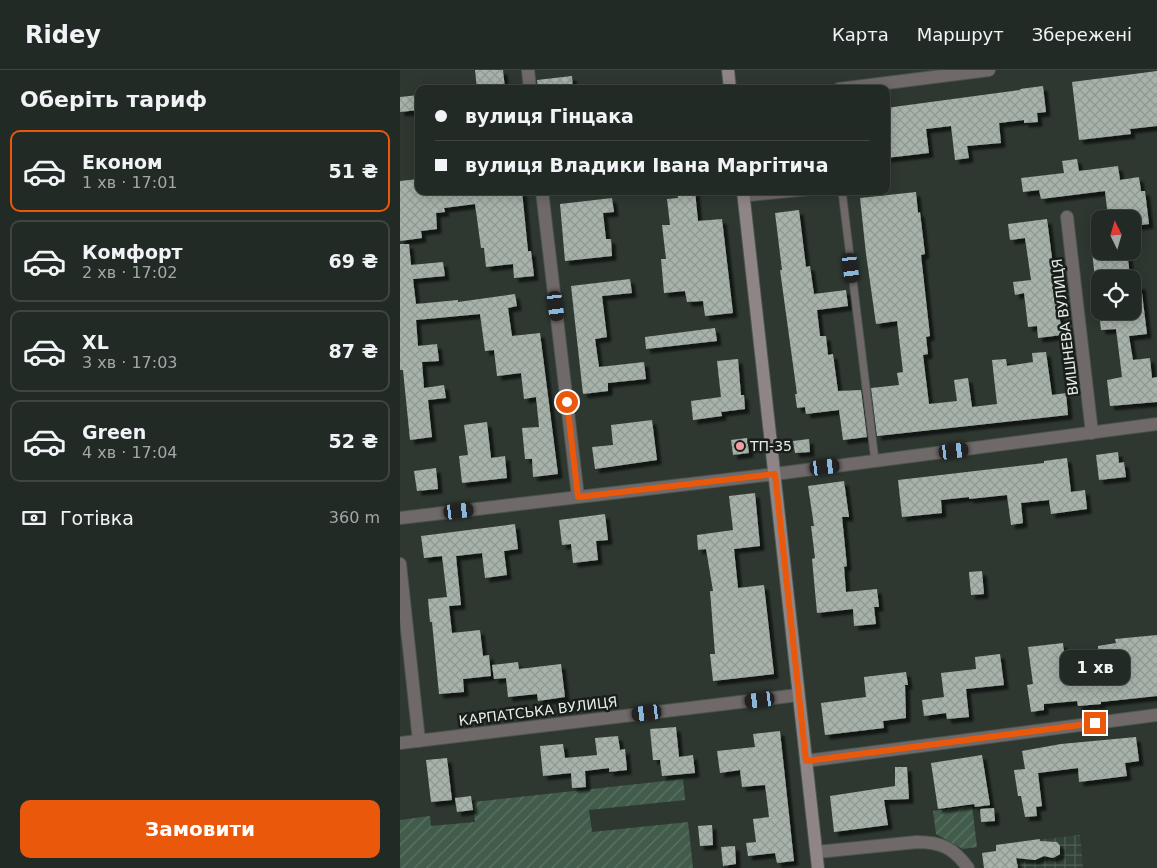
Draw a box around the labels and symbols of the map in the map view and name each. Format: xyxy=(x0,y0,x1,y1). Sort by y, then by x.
north arrow xyxy=(1091,210,1141,260)
car xyxy=(841,252,860,284)
street label: ВИШНЕВА ВУЛИЦЯ xyxy=(1049,258,1081,396)
car xyxy=(546,290,565,322)
route start xyxy=(556,391,578,413)
place label: ТП-35 xyxy=(749,438,792,454)
marker: ТП-35 xyxy=(734,440,746,452)
car xyxy=(938,442,969,460)
car xyxy=(809,458,840,476)
car xyxy=(443,502,474,520)
callout: 1 хв xyxy=(1060,650,1130,686)
car xyxy=(744,691,775,709)
street label: КАРПАТСЬКА ВУЛИЦЯ xyxy=(458,693,618,729)
car xyxy=(631,704,662,722)
route end xyxy=(1084,712,1106,734)

